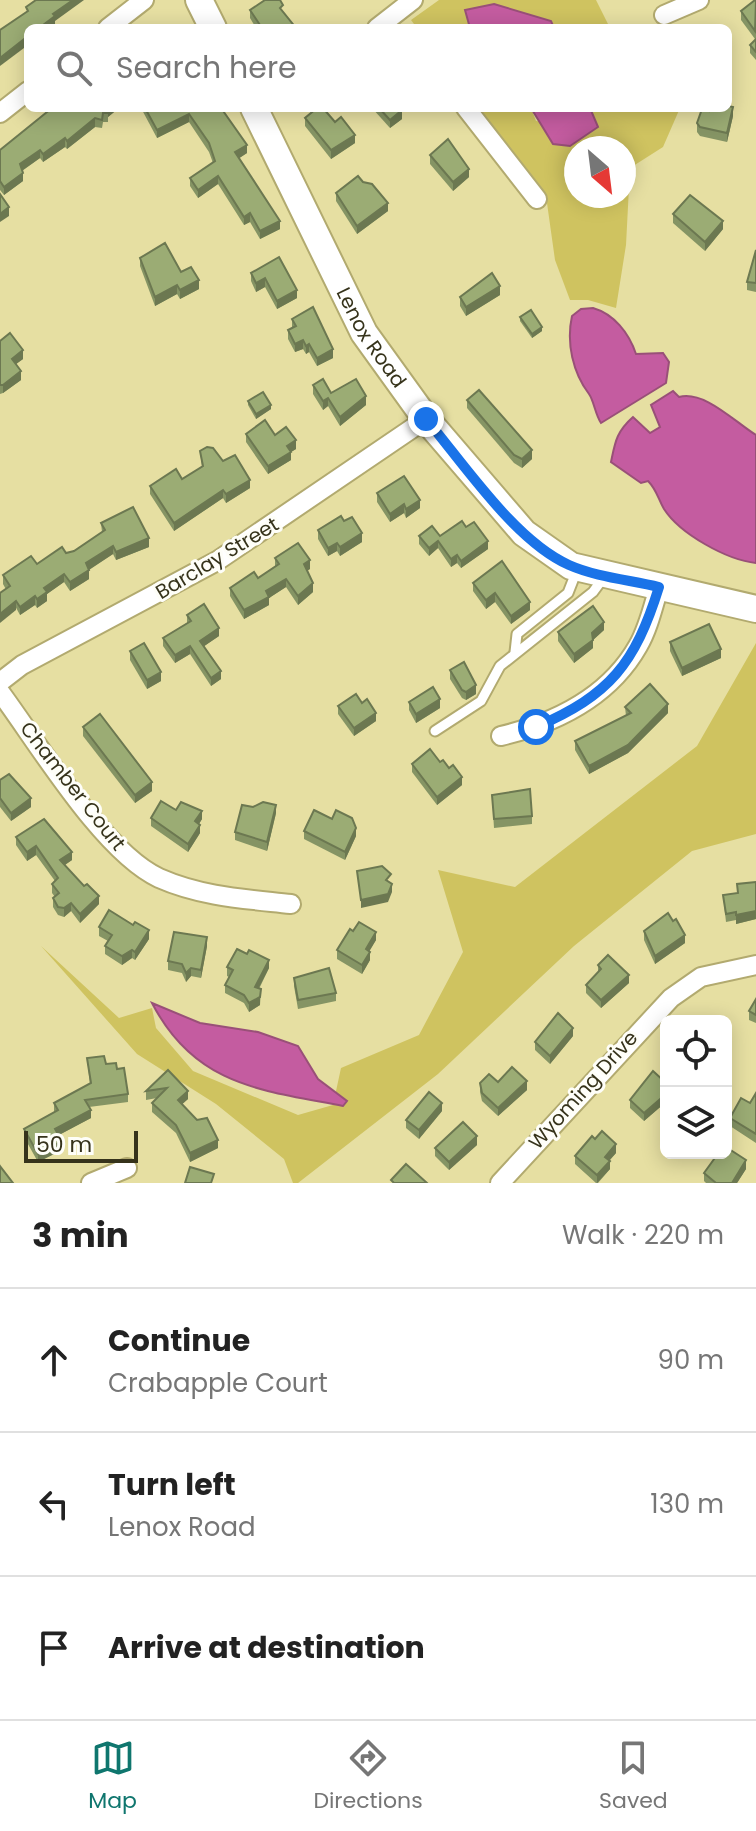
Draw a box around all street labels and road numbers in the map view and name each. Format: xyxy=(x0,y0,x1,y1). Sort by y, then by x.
street label: Lenox Road xyxy=(330,283,413,393)
street label: Barclay Street xyxy=(150,510,284,606)
street label: Chamber Court xyxy=(14,716,132,856)
street label: Wyoming Drive xyxy=(522,1025,644,1155)

